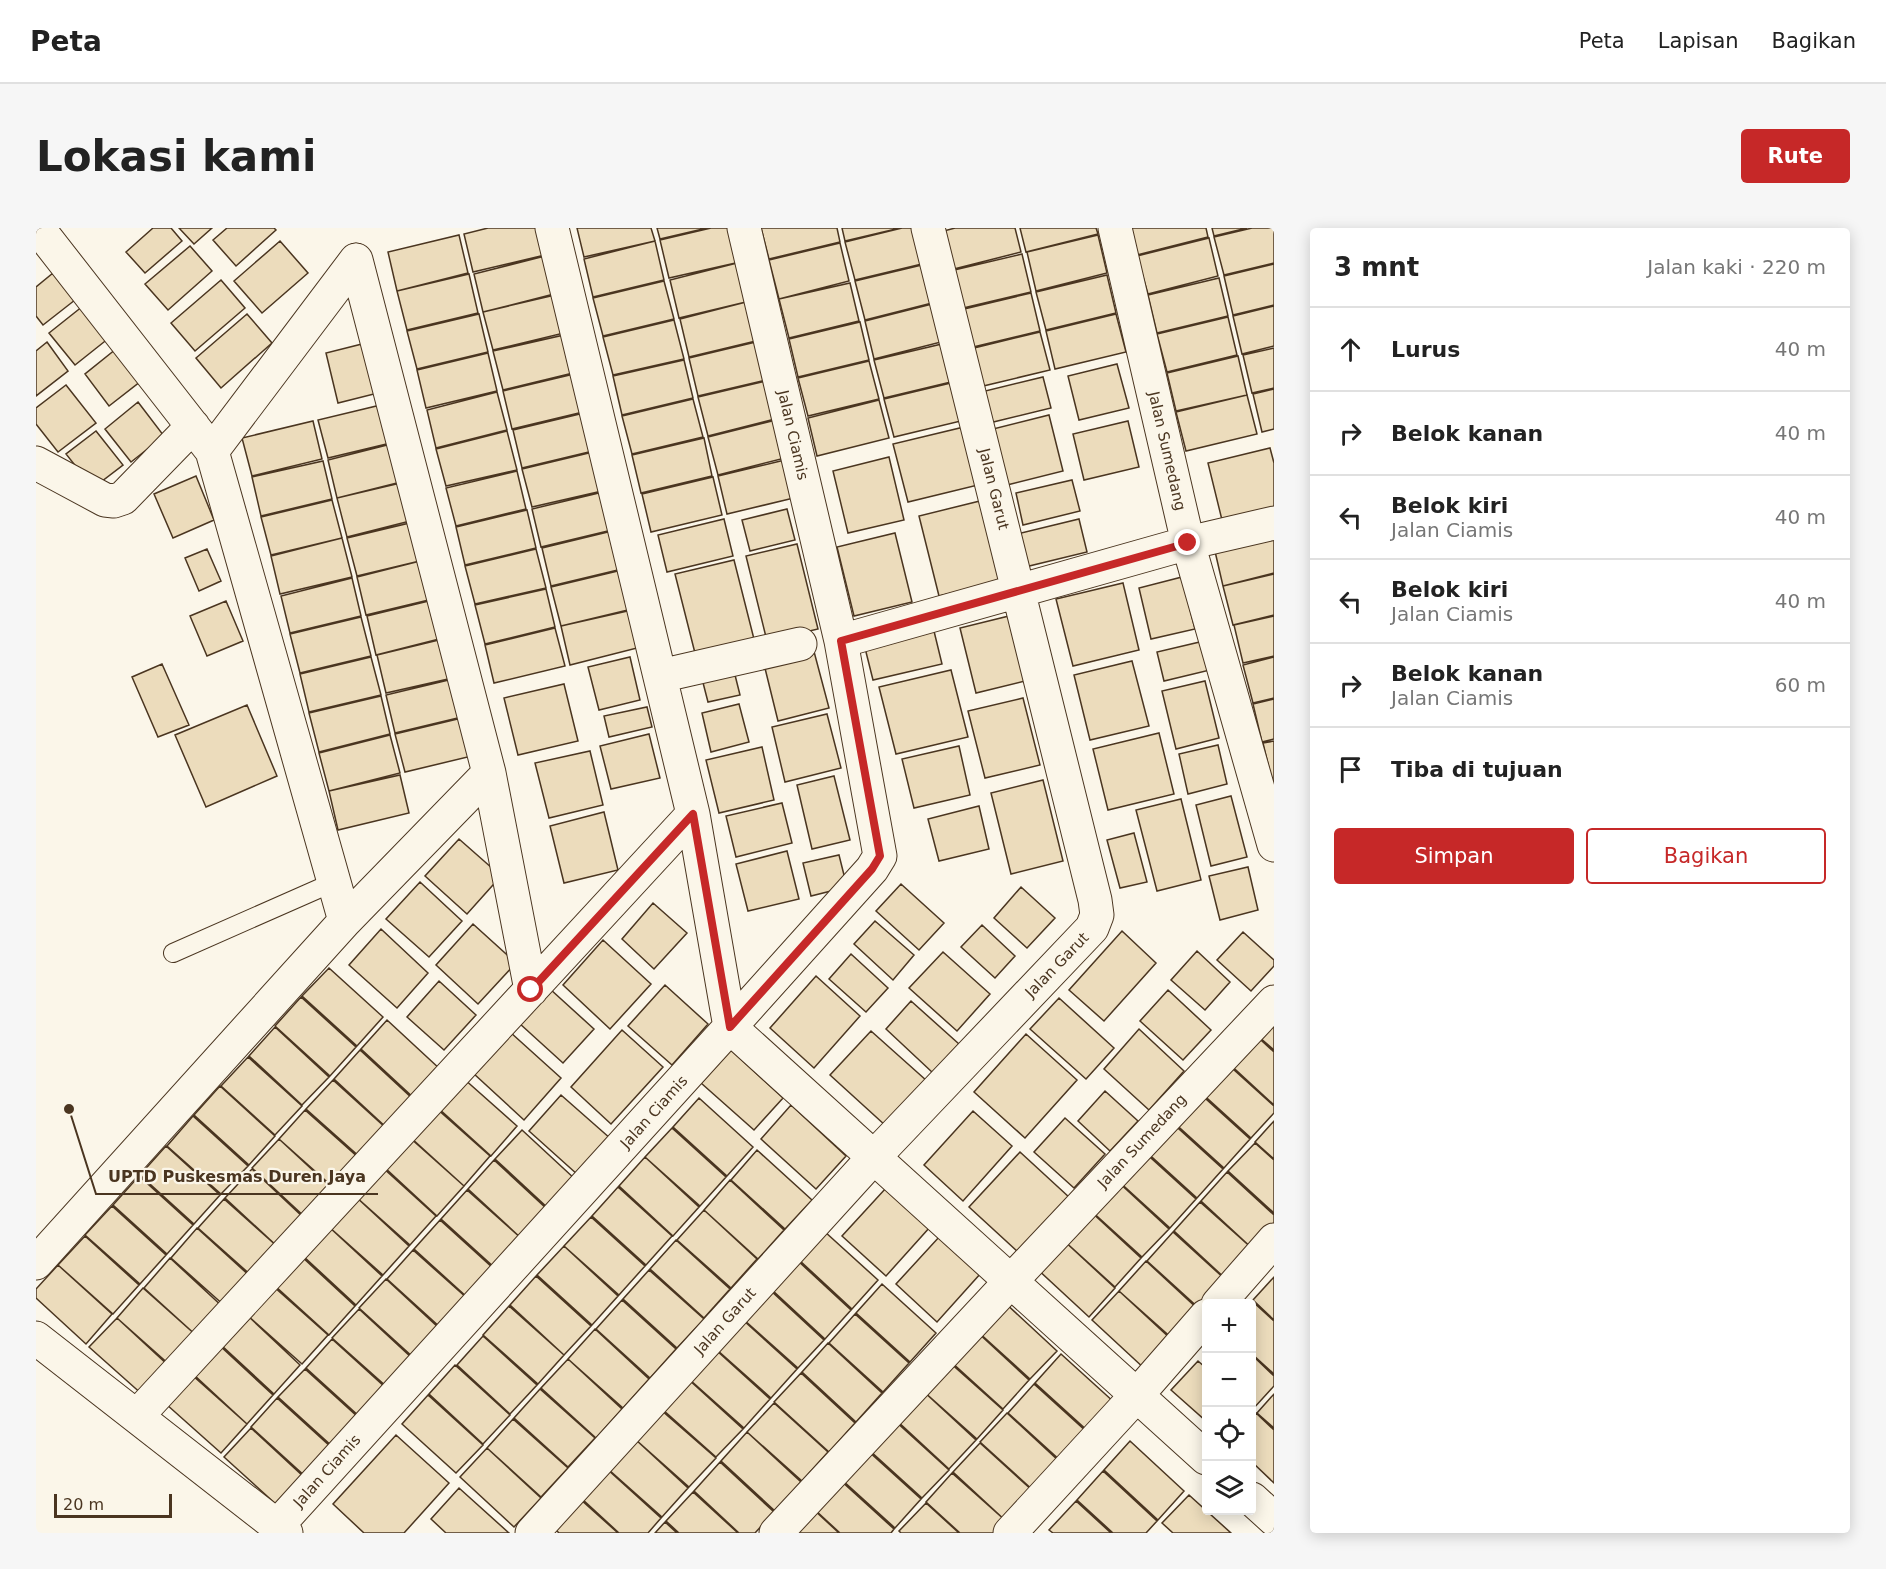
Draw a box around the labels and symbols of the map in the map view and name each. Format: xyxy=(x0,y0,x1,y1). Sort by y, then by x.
street label: Jalan Ciamis xyxy=(774,387,812,482)
street label: Jalan Sumedang xyxy=(1144,389,1189,512)
street label: Jalan Garut xyxy=(975,445,1013,532)
route end xyxy=(1174,529,1200,555)
street label: Jalan Garut xyxy=(1021,929,1093,1002)
route start xyxy=(517,976,543,1002)
street label: Jalan Ciamis xyxy=(616,1072,691,1153)
street label: Jalan Sumedang xyxy=(1093,1090,1190,1192)
callout: UPTD Puskesmas Duren Jaya xyxy=(96,1160,378,1194)
text: UPTD Puskesmas Duren Jaya xyxy=(108,1167,366,1186)
street label: Jalan Garut xyxy=(690,1284,760,1359)
street label: Jalan Ciamis xyxy=(289,1431,364,1512)
scale bar xyxy=(54,1491,172,1518)

